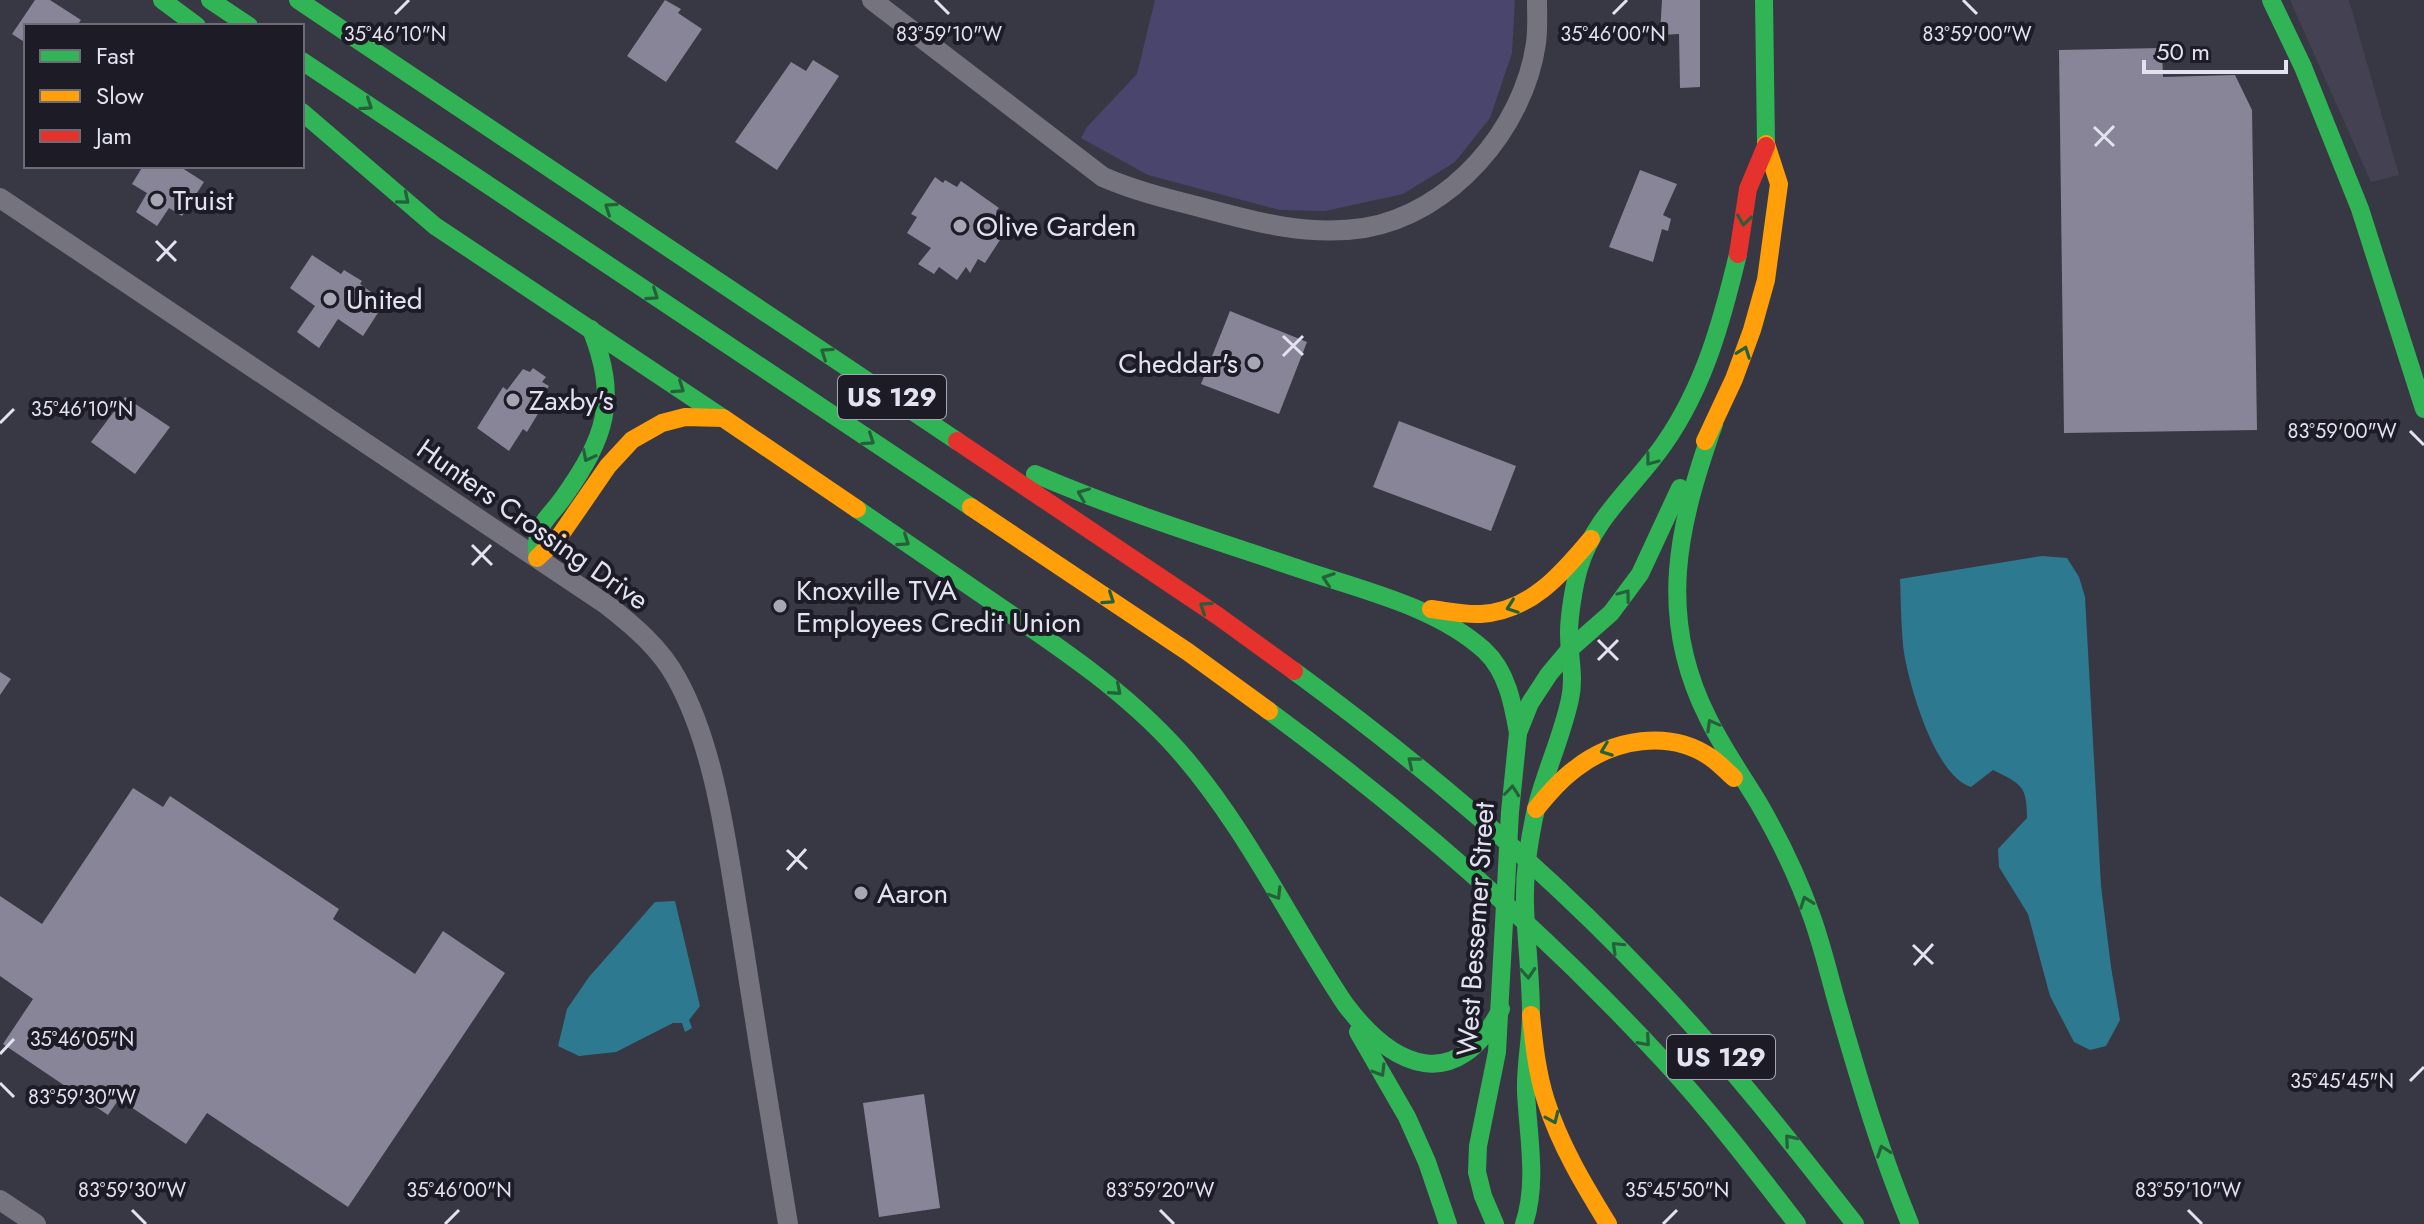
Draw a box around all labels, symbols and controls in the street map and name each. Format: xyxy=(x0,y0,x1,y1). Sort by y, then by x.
text: 35°46'10"N xyxy=(344,20,446,49)
text: 83°59'10"W xyxy=(896,20,1002,49)
text: 35°46'00"N xyxy=(1560,20,1666,49)
text: 83°59'00"W xyxy=(1923,20,2032,49)
legend xyxy=(24,24,304,168)
scale bar xyxy=(2144,24,2286,74)
text: 50 m xyxy=(2156,34,2210,69)
text: Fast xyxy=(96,38,134,73)
text: Slow xyxy=(96,78,144,113)
one-way arrow xyxy=(358,95,373,110)
text: Jam xyxy=(93,118,132,153)
place label: Truist xyxy=(173,180,234,221)
one-way arrow xyxy=(394,189,409,204)
marker: Truist xyxy=(148,191,166,209)
one-way arrow xyxy=(604,203,619,218)
place label: Olive Garden xyxy=(976,206,1136,247)
one-way arrow xyxy=(1736,214,1753,227)
marker: Olive Garden xyxy=(951,217,969,235)
place label: United xyxy=(346,279,423,320)
one-way arrow xyxy=(644,286,659,301)
marker: United xyxy=(321,290,339,308)
place label: Cheddar's xyxy=(1118,343,1238,384)
one-way arrow xyxy=(1734,346,1750,360)
one-way arrow xyxy=(820,348,835,363)
marker: Cheddar's xyxy=(1245,354,1263,372)
road number: US 129 xyxy=(838,375,946,419)
one-way arrow xyxy=(670,378,684,393)
place label: Zaxby's xyxy=(529,380,614,421)
marker: Zaxby's xyxy=(504,391,522,409)
text: 35°46'10"N xyxy=(31,395,133,424)
text: 83°59'00"W xyxy=(2288,417,2397,446)
street label: Hunters Crossing Drive xyxy=(408,429,657,620)
one-way arrow xyxy=(861,430,875,445)
one-way arrow xyxy=(582,448,598,463)
one-way arrow xyxy=(1647,451,1661,466)
one-way arrow xyxy=(1077,487,1091,504)
one-way arrow xyxy=(895,531,909,546)
place label: Knoxville TVA Employees Credit Union xyxy=(796,570,1082,643)
one-way arrow xyxy=(1322,573,1336,589)
one-way arrow xyxy=(1101,589,1115,604)
one-way arrow xyxy=(1615,589,1630,604)
marker: Knoxville TVA Employees Credit Union xyxy=(771,597,789,615)
one-way arrow xyxy=(1506,597,1520,614)
one-way arrow xyxy=(1199,602,1213,617)
one-way arrow xyxy=(1107,680,1122,695)
one-way arrow xyxy=(1706,719,1722,734)
one-way arrow xyxy=(1600,740,1614,757)
one-way arrow xyxy=(1408,757,1422,772)
one-way arrow xyxy=(1503,784,1520,797)
street label: West Bessemer Street xyxy=(1446,800,1505,1057)
place label: Aaron xyxy=(877,873,948,914)
marker: Aaron xyxy=(852,884,870,902)
one-way arrow xyxy=(1266,885,1281,900)
one-way arrow xyxy=(1799,896,1816,910)
one-way arrow xyxy=(1612,941,1626,956)
one-way arrow xyxy=(1519,967,1536,980)
text: 35°46'05"N xyxy=(30,1025,134,1054)
one-way arrow xyxy=(1635,1031,1650,1046)
road number: US 129 xyxy=(1667,1035,1775,1079)
one-way arrow xyxy=(1370,1062,1386,1077)
text: 35°45'45"N xyxy=(2290,1067,2394,1096)
text: 83°59'30"W xyxy=(28,1083,136,1112)
one-way arrow xyxy=(1543,1110,1559,1124)
one-way arrow xyxy=(1785,1135,1800,1150)
one-way arrow xyxy=(1876,1145,1892,1159)
text: 83°59'30"W xyxy=(78,1176,186,1205)
text: 35°46'00"N xyxy=(406,1176,512,1205)
text: 83°59'20"W xyxy=(1106,1176,1214,1205)
text: 35°45'50"N xyxy=(1625,1176,1729,1205)
text: 83°59'10"W xyxy=(2135,1176,2241,1205)

